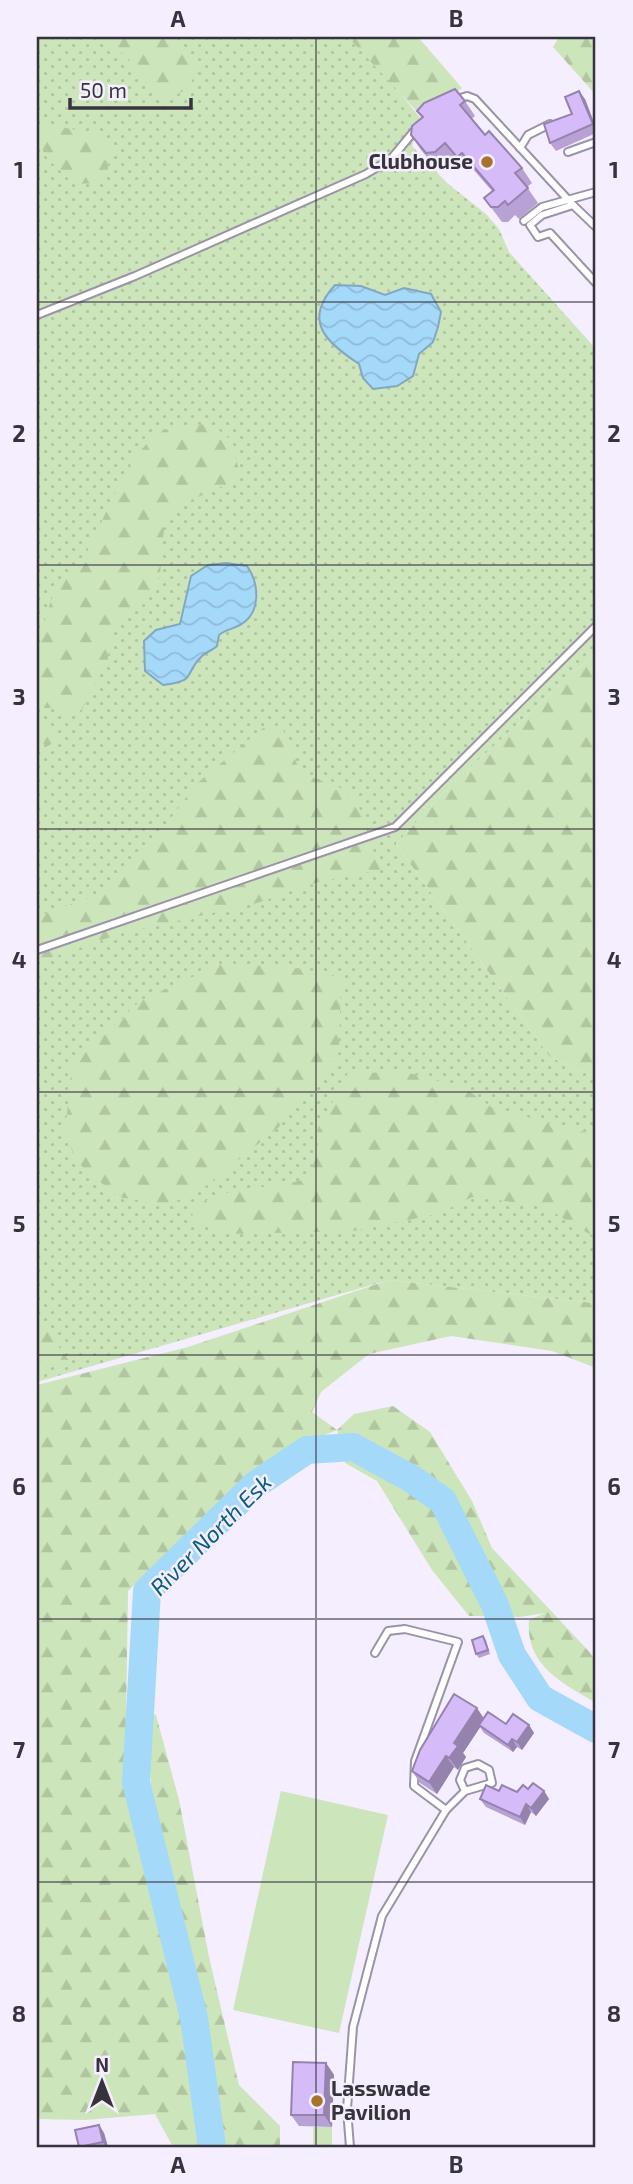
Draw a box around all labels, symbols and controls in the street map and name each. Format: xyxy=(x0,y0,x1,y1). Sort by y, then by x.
text: A xyxy=(170,4,186,32)
text: B xyxy=(449,4,463,32)
scale bar xyxy=(70,66,191,110)
text: 50 m xyxy=(80,77,127,102)
place label: Clubhouse xyxy=(368,148,473,173)
marker: Clubhouse xyxy=(479,154,495,170)
text: 1 xyxy=(14,155,24,183)
text: 1 xyxy=(609,155,619,183)
text: 2 xyxy=(12,419,26,447)
text: 2 xyxy=(607,419,621,447)
text: 3 xyxy=(12,682,26,710)
text: 3 xyxy=(607,682,621,710)
text: 4 xyxy=(12,945,26,973)
text: 4 xyxy=(607,945,621,973)
text: 5 xyxy=(13,1209,25,1237)
text: 5 xyxy=(608,1209,620,1237)
water label: River North Esk xyxy=(144,1468,277,1601)
text: 6 xyxy=(12,1472,26,1500)
text: 6 xyxy=(607,1472,621,1500)
text: 7 xyxy=(13,1735,25,1763)
text: 7 xyxy=(608,1735,620,1763)
text: 8 xyxy=(12,1999,26,2027)
text: 8 xyxy=(607,1999,621,2027)
north arrow xyxy=(66,2048,136,2118)
text: N xyxy=(95,2053,109,2076)
place label: Lasswade Pavilion xyxy=(331,2075,431,2124)
marker: Lasswade Pavilion xyxy=(309,2093,325,2109)
text: A xyxy=(170,2150,186,2178)
text: B xyxy=(449,2150,463,2178)

